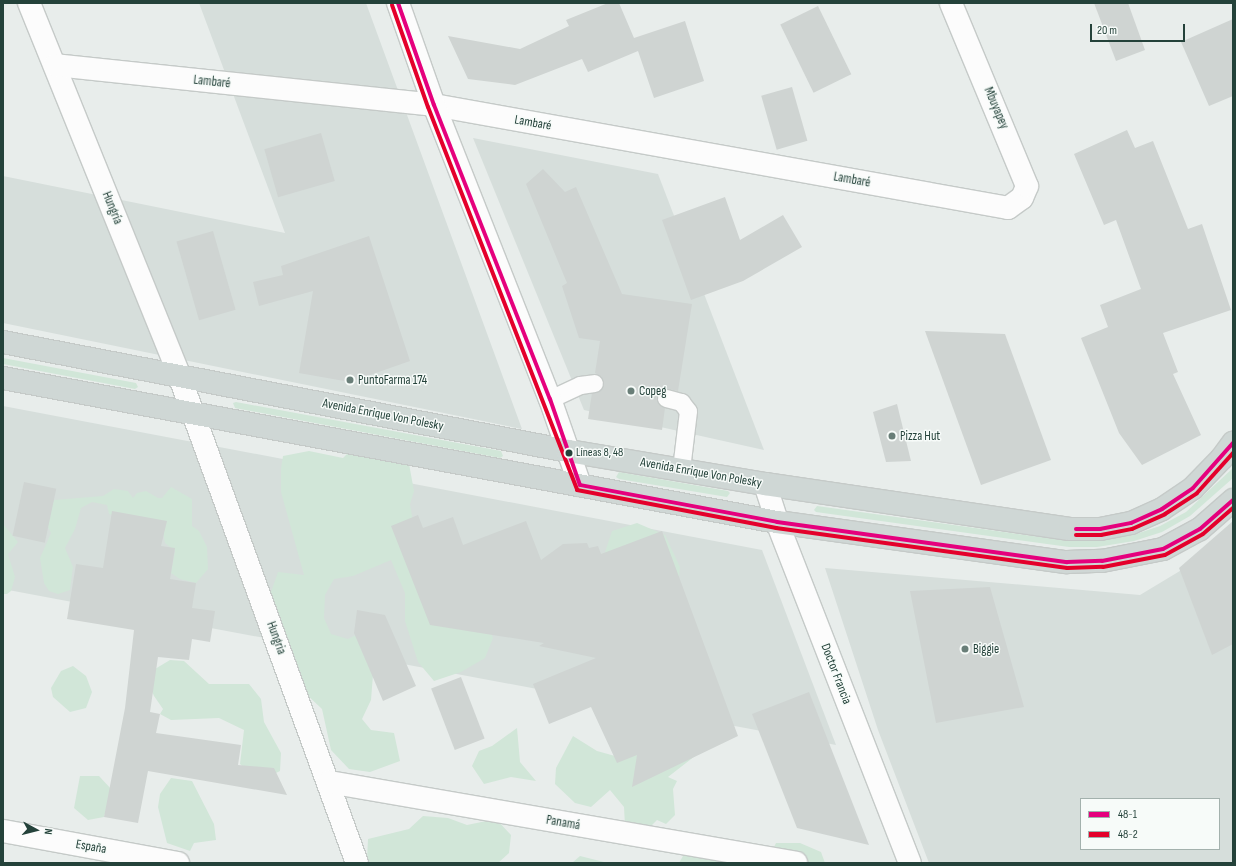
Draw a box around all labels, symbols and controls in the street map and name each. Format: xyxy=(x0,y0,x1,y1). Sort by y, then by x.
scale bar xyxy=(1092,16,1187,42)
text: 20 m xyxy=(1097,23,1117,38)
street label: Lambaré xyxy=(193,72,231,92)
street label: Mbuyapey xyxy=(980,85,1012,131)
street label: Lambaré xyxy=(513,112,553,134)
street label: Lambaré xyxy=(832,169,872,191)
street label: Hungría xyxy=(98,189,126,227)
place label: PuntoFarma 174 xyxy=(358,372,427,388)
marker: PuntoFarma 174 xyxy=(345,375,355,385)
place label: Copeg xyxy=(639,383,666,399)
marker: Copeg xyxy=(626,386,636,396)
street label: Avenida Enrique Von Polesky xyxy=(321,396,445,434)
place label: Pizza Hut xyxy=(900,428,940,444)
marker: Pizza Hut xyxy=(887,431,897,441)
place label: Líneas 8, 48 xyxy=(576,446,623,460)
marker: Líneas 8, 48 xyxy=(564,448,574,458)
street label: Avenida Enrique Von Polesky xyxy=(639,455,763,491)
street label: Hungria xyxy=(263,619,289,657)
place label: Biggie xyxy=(973,641,999,657)
street label: Doctor Francia xyxy=(817,642,855,706)
marker: Biggie xyxy=(960,644,970,654)
legend xyxy=(1080,798,1220,850)
text: 48-1 xyxy=(1118,807,1137,822)
north arrow xyxy=(16,810,56,850)
street label: Panamá xyxy=(545,812,581,834)
text: 48-2 xyxy=(1118,827,1138,842)
text: N xyxy=(42,828,55,835)
street label: España xyxy=(74,837,108,857)

